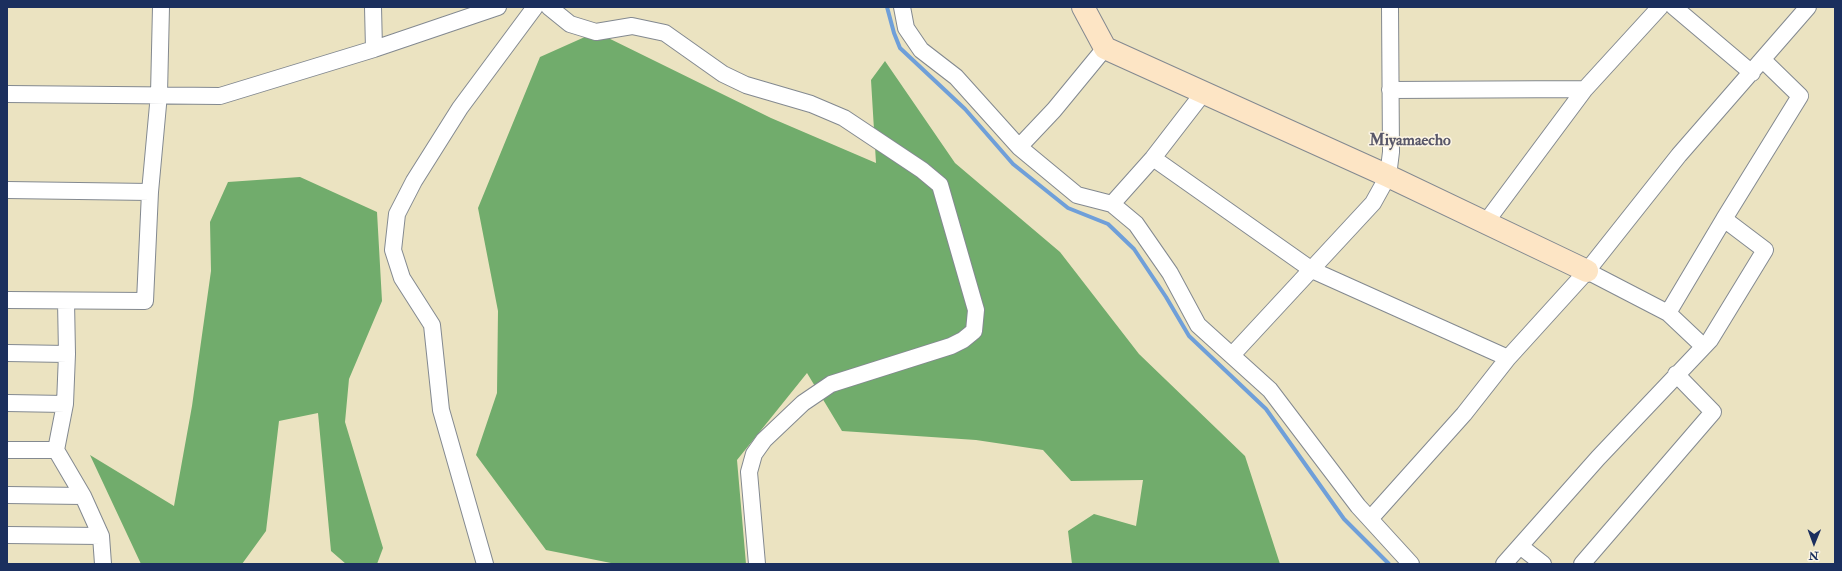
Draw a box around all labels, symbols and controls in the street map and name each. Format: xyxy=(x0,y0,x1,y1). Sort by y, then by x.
district label: Miyamaecho xyxy=(1369,132,1451,152)
north arrow xyxy=(1794,523,1834,563)
text: N xyxy=(1809,549,1819,562)

